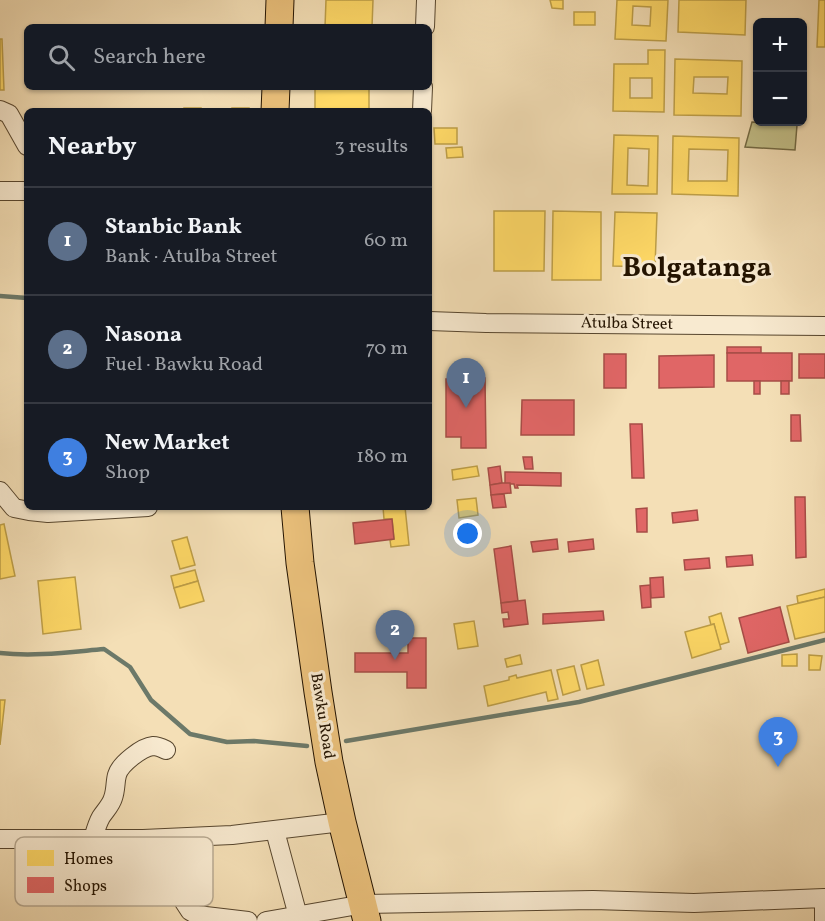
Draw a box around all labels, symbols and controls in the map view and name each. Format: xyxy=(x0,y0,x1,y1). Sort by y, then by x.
map controls xyxy=(753,18,807,126)
button: + xyxy=(753,18,807,72)
search box xyxy=(24,24,432,90)
icon: search xyxy=(45,41,78,74)
text: Search here xyxy=(93,42,206,73)
button: − xyxy=(753,72,807,126)
text: Nearby xyxy=(48,129,137,165)
text: 3 results xyxy=(334,133,408,161)
text: Stanbic Bank xyxy=(105,212,242,243)
text: 1 xyxy=(63,227,72,255)
text: 60 m xyxy=(364,227,408,255)
text: Bank · Atulba Street xyxy=(105,243,278,271)
district label: Bolgatanga xyxy=(622,249,772,288)
street label: Atulba Street xyxy=(581,312,674,336)
text: Nasona xyxy=(105,320,182,351)
text: 2 xyxy=(62,335,73,363)
text: 70 m xyxy=(365,335,408,363)
text: Fuel · Bawku Road xyxy=(105,351,263,379)
pin: 1 xyxy=(446,358,486,408)
text: New Market xyxy=(105,428,230,459)
text: 3 xyxy=(62,443,73,471)
text: 180 m xyxy=(356,443,408,471)
text: Shop xyxy=(105,459,150,487)
your location xyxy=(453,519,482,548)
pin: 2 xyxy=(376,610,414,660)
street label: Bawku Road xyxy=(304,671,340,761)
pin: 3 xyxy=(758,718,798,767)
legend xyxy=(15,837,213,906)
text: Homes xyxy=(64,849,113,871)
text: Shops xyxy=(64,876,107,898)

